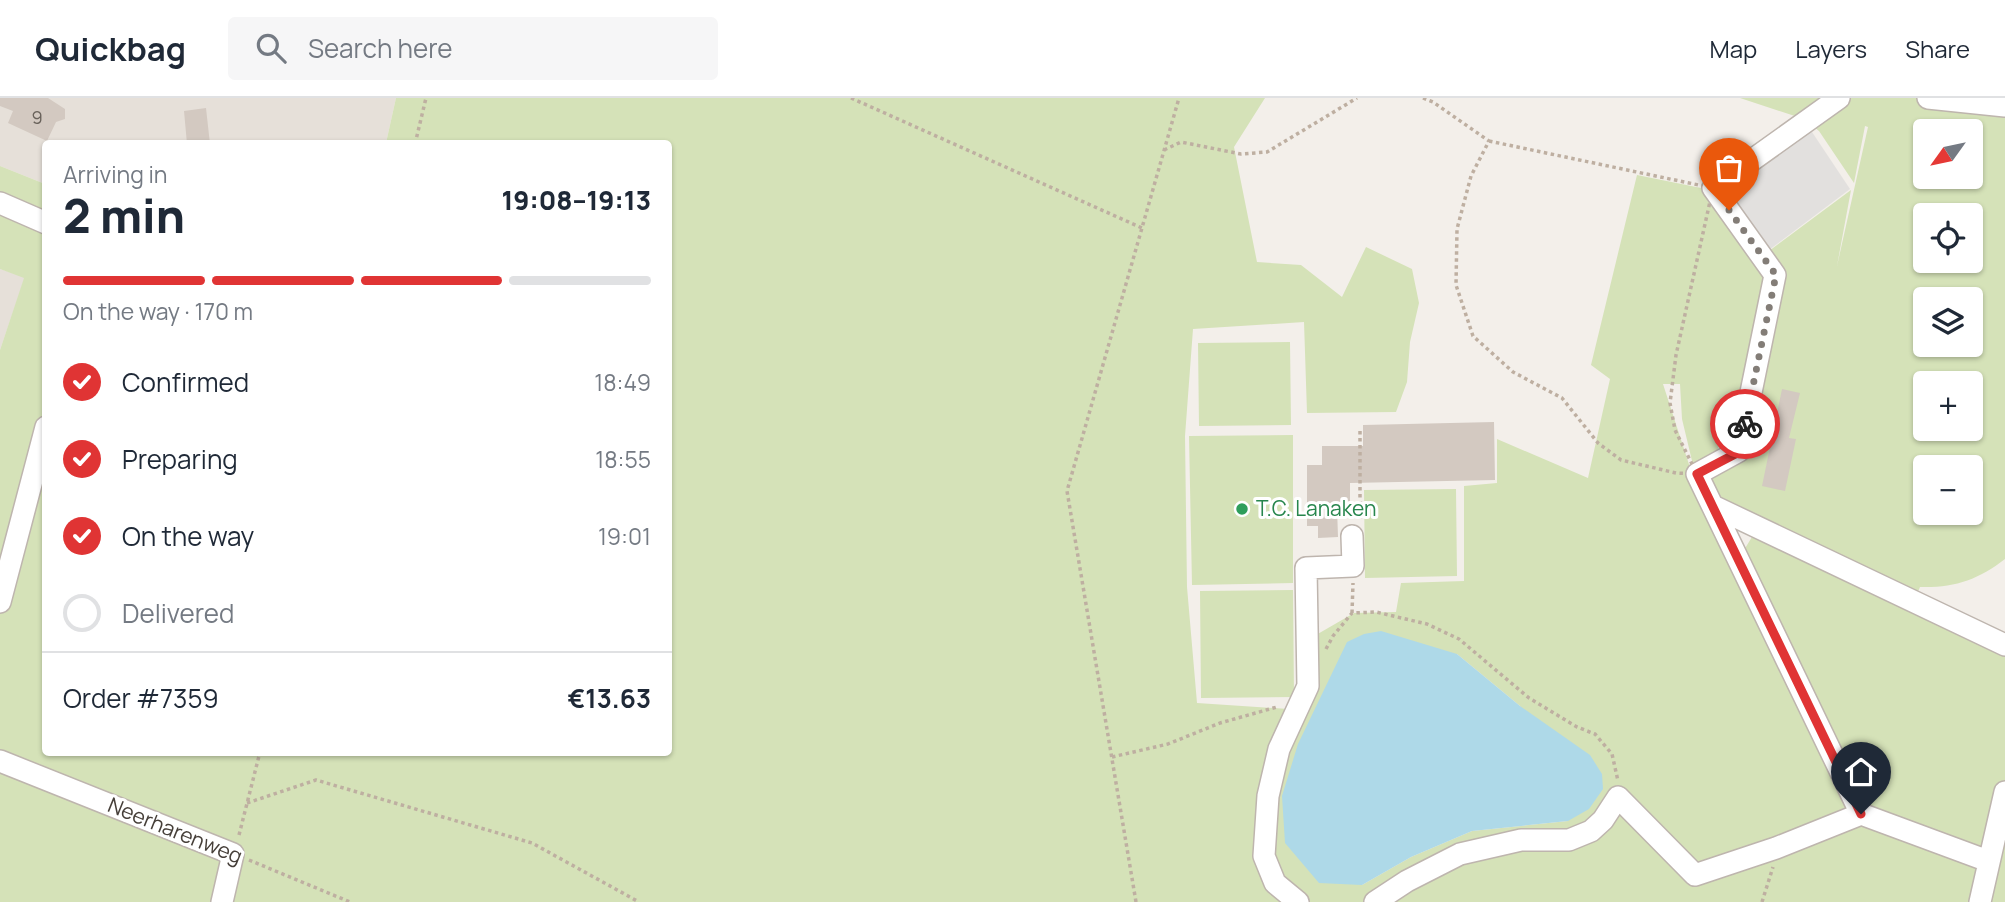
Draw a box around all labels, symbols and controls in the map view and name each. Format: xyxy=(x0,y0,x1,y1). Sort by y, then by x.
search box xyxy=(228,17,718,80)
text: Quickbag xyxy=(35,26,186,71)
icon: search xyxy=(252,29,290,67)
text: Search here xyxy=(308,30,453,66)
text: Map xyxy=(1710,32,1757,65)
text: Layers xyxy=(1795,32,1867,65)
text: Share xyxy=(1905,32,1970,65)
house number: 9 xyxy=(31,105,43,129)
north arrow xyxy=(1913,119,1983,189)
map controls xyxy=(1913,119,1983,525)
pin xyxy=(1699,138,1759,210)
icon: bag xyxy=(1710,149,1748,187)
text: Arriving in xyxy=(63,158,168,190)
text: 19:08–19:13 xyxy=(502,182,651,218)
text: 2 min xyxy=(63,184,185,247)
button: locate xyxy=(1913,203,1983,273)
button: layers xyxy=(1913,287,1983,357)
text: On the way · 170 m xyxy=(63,295,253,327)
icon: check xyxy=(63,363,101,401)
text: Confirmed xyxy=(122,364,249,400)
text: 18:49 xyxy=(594,366,651,398)
button: + xyxy=(1913,371,1983,441)
courier xyxy=(1710,389,1780,459)
icon: bike xyxy=(1726,405,1764,443)
icon: check xyxy=(63,440,101,478)
text: Preparing xyxy=(122,441,238,477)
text: 18:55 xyxy=(595,443,651,475)
button: − xyxy=(1913,455,1983,525)
place label: T.C. Lanaken xyxy=(1256,494,1376,522)
marker: T.C. Lanaken xyxy=(1234,501,1250,517)
icon: check xyxy=(63,517,101,555)
text: On the way xyxy=(122,518,254,554)
text: 19:01 xyxy=(598,520,651,552)
text: Delivered xyxy=(122,595,234,631)
text: Order #7359 xyxy=(63,680,219,716)
text: €13.63 xyxy=(568,680,651,716)
pin xyxy=(1831,742,1891,814)
icon: home xyxy=(1842,753,1880,791)
street label: Neerharenweg xyxy=(104,790,247,870)

